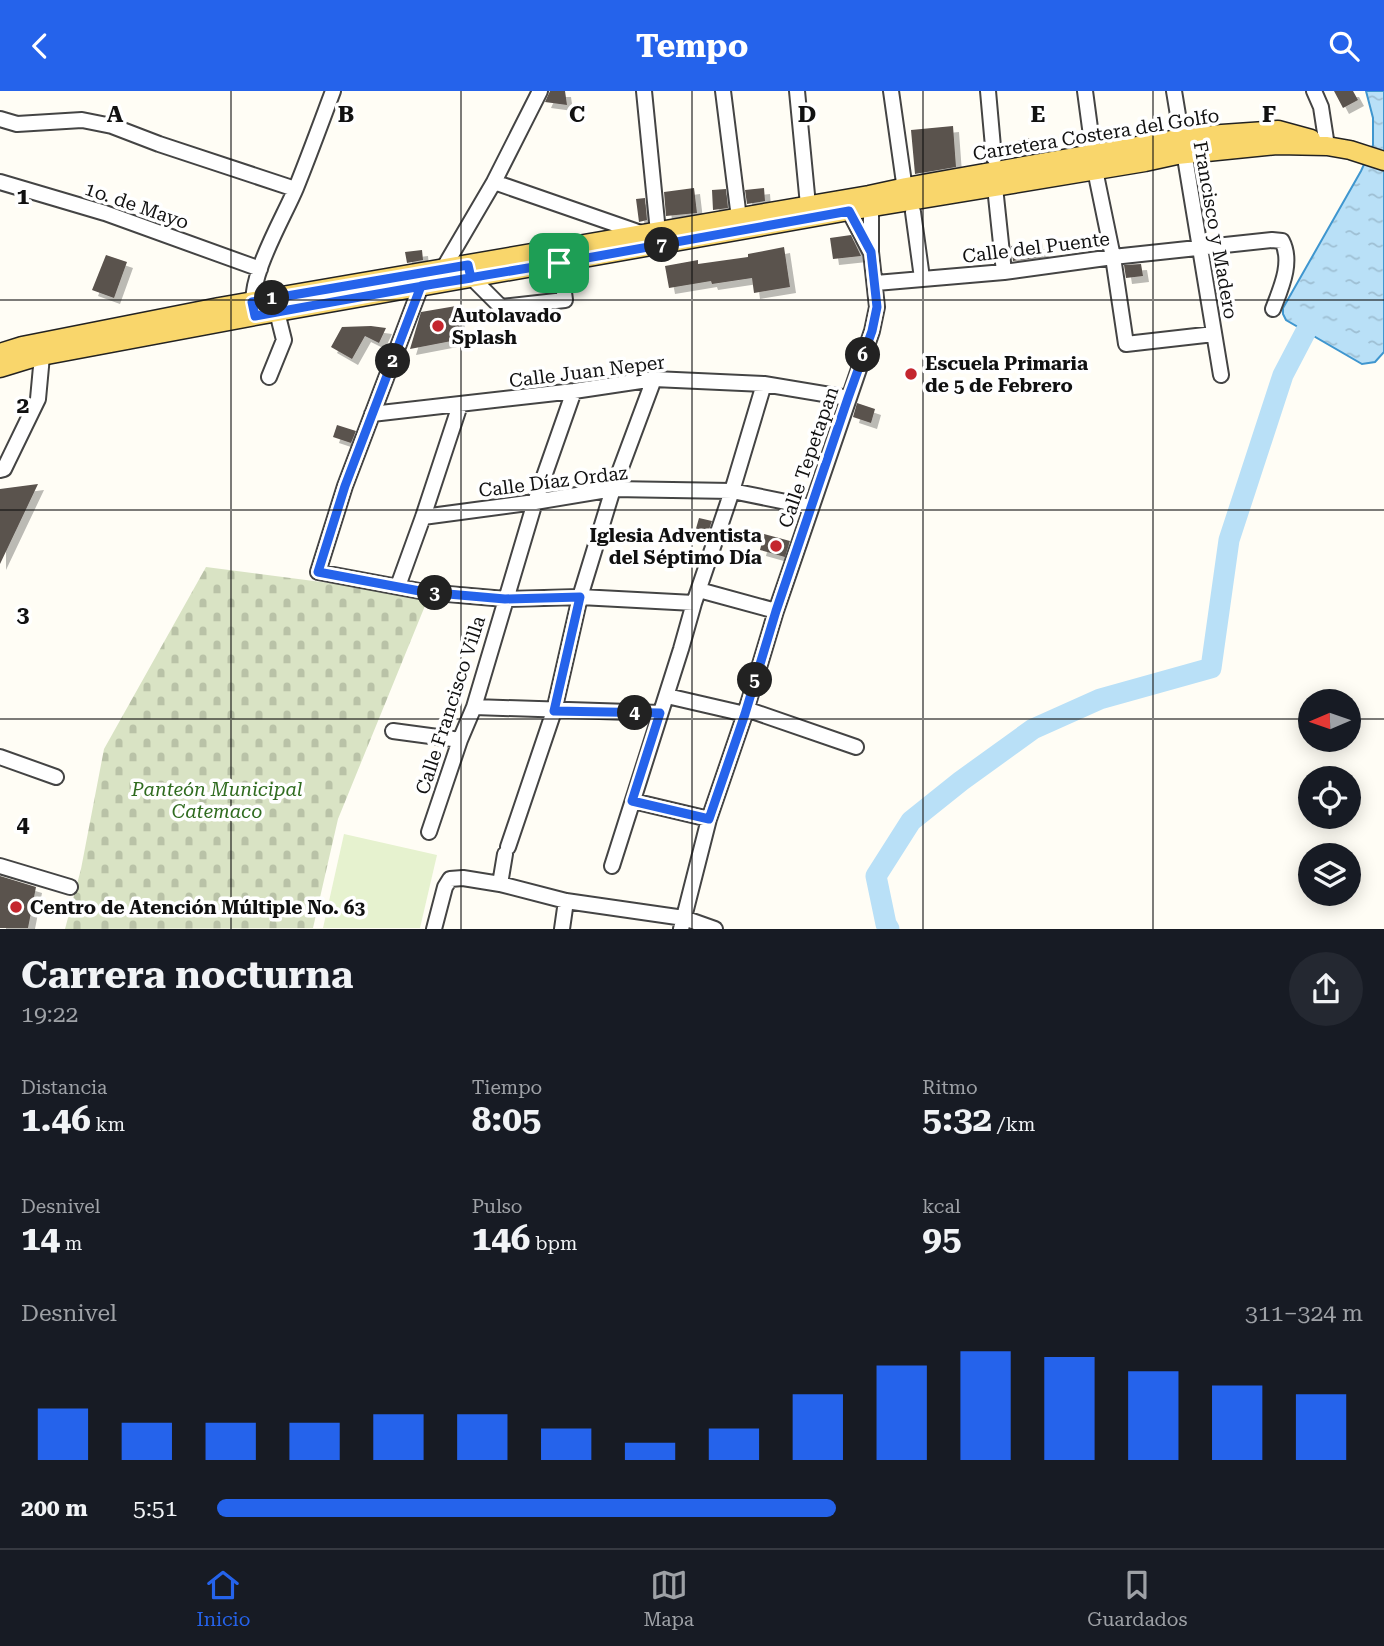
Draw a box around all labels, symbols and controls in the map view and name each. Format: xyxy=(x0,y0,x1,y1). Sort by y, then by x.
icon: back xyxy=(21,27,59,65)
text: Tempo xyxy=(636,27,748,65)
icon: search xyxy=(1325,27,1363,65)
text: A xyxy=(107,101,124,128)
text: B xyxy=(338,101,354,128)
text: C xyxy=(569,101,585,128)
text: D xyxy=(798,101,816,128)
text: E xyxy=(1031,101,1045,128)
text: F xyxy=(1262,101,1276,128)
street label: Carretera Costera del Golfo xyxy=(971,104,1221,165)
street label: Francisco y Madero xyxy=(1189,139,1242,321)
street label: 1o. de Mayo xyxy=(82,177,192,234)
text: 1 xyxy=(17,183,30,210)
pin: 7 xyxy=(644,227,680,263)
street label: Calle del Puente xyxy=(961,227,1111,268)
pin xyxy=(529,233,589,293)
text: 7 xyxy=(656,233,667,256)
icon: arrive xyxy=(540,244,578,282)
pin: 1 xyxy=(254,281,290,315)
text: 1 xyxy=(266,286,277,309)
place label: Autolavado Splash xyxy=(452,304,562,349)
marker: Autolavado Splash xyxy=(430,318,446,334)
pin: 6 xyxy=(846,337,880,373)
pin: 2 xyxy=(376,343,410,379)
text: 6 xyxy=(857,343,868,366)
text: 2 xyxy=(387,349,398,372)
street label: Calle Juan Neper xyxy=(508,351,666,392)
place label: Escuela Primaria de 5 de Febrero xyxy=(925,352,1088,397)
marker: Escuela Primaria de 5 de Febrero xyxy=(903,366,919,382)
street label: Calle Tepetapan xyxy=(774,384,843,531)
text: 2 xyxy=(17,392,29,419)
street label: Calle Díaz Ordaz xyxy=(477,461,629,502)
place label: Iglesia Adventista del Séptimo Día xyxy=(589,524,762,569)
marker: Iglesia Adventista del Séptimo Día xyxy=(768,538,784,554)
pin: 3 xyxy=(418,575,452,611)
text: 3 xyxy=(429,581,440,604)
text: 3 xyxy=(17,601,30,628)
street label: Calle Francisco Villa xyxy=(411,612,490,797)
pin: 5 xyxy=(738,663,772,697)
text: 5 xyxy=(749,668,760,691)
north arrow xyxy=(1298,689,1362,753)
map controls xyxy=(1298,689,1361,906)
pin: 4 xyxy=(618,695,652,731)
text: 4 xyxy=(629,701,640,724)
button: locate xyxy=(1298,766,1361,829)
park label: Panteón Municipal Catemaco xyxy=(131,778,303,823)
text: 4 xyxy=(17,811,30,838)
button: layers xyxy=(1298,843,1361,906)
place label: Centro de Atención Múltiple No. 63 xyxy=(30,896,366,919)
marker: Centro de Atención Múltiple No. 63 xyxy=(8,899,24,915)
button: share xyxy=(1289,952,1363,1026)
text: Carrera nocturna xyxy=(21,953,353,997)
text: 19:22 xyxy=(21,1001,78,1028)
text: Distancia xyxy=(21,1076,107,1099)
text: Tiempo xyxy=(472,1076,542,1099)
text: Ritmo xyxy=(922,1076,978,1099)
text: 1.46 xyxy=(21,1099,91,1140)
text: 8:05 xyxy=(472,1099,541,1140)
text: 5:32 xyxy=(922,1099,992,1140)
text: km xyxy=(91,1113,125,1136)
text: /km xyxy=(992,1113,1035,1136)
text: Desnivel xyxy=(21,1195,100,1218)
text: Pulso xyxy=(472,1195,522,1218)
text: kcal xyxy=(922,1195,961,1218)
text: 14 xyxy=(21,1218,60,1259)
text: 146 xyxy=(472,1218,530,1259)
text: 95 xyxy=(922,1218,962,1259)
text: m xyxy=(60,1232,82,1255)
text: bpm xyxy=(530,1232,577,1255)
text: Desnivel xyxy=(21,1300,117,1327)
text: 311–324 m xyxy=(1245,1300,1363,1327)
text: 200 m xyxy=(21,1495,88,1522)
text: 5:51 xyxy=(133,1495,178,1522)
tab: Inicio xyxy=(197,1566,250,1631)
tab: Mapa xyxy=(643,1566,694,1631)
tab: Guardados xyxy=(1087,1566,1187,1631)

